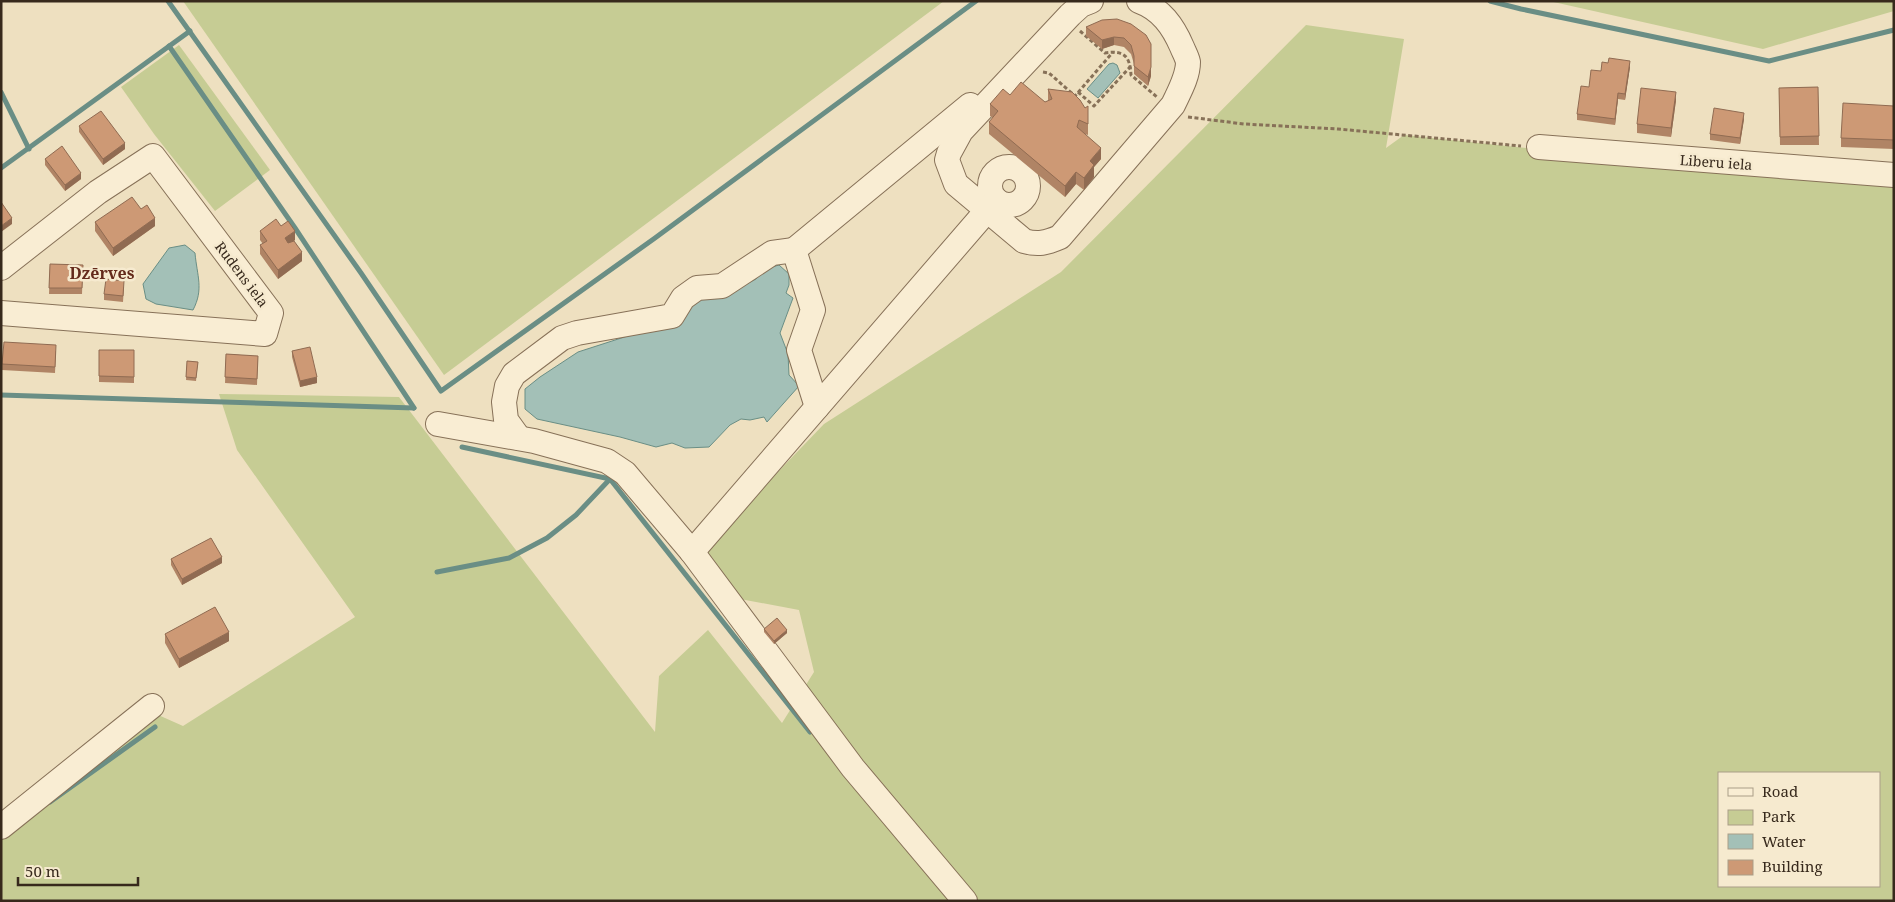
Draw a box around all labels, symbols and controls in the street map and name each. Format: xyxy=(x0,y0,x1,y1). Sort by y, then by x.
street label: Liberu iela xyxy=(1679,150,1753,174)
street label: Rudens iela xyxy=(211,237,273,311)
district label: Dzērves xyxy=(70,262,135,284)
legend xyxy=(1718,772,1880,887)
text: Road xyxy=(1762,781,1798,801)
text: Park xyxy=(1762,806,1796,826)
text: Water xyxy=(1762,831,1805,851)
scale bar xyxy=(18,854,138,886)
text: Building xyxy=(1762,856,1823,876)
text: 50 m xyxy=(25,861,60,881)

